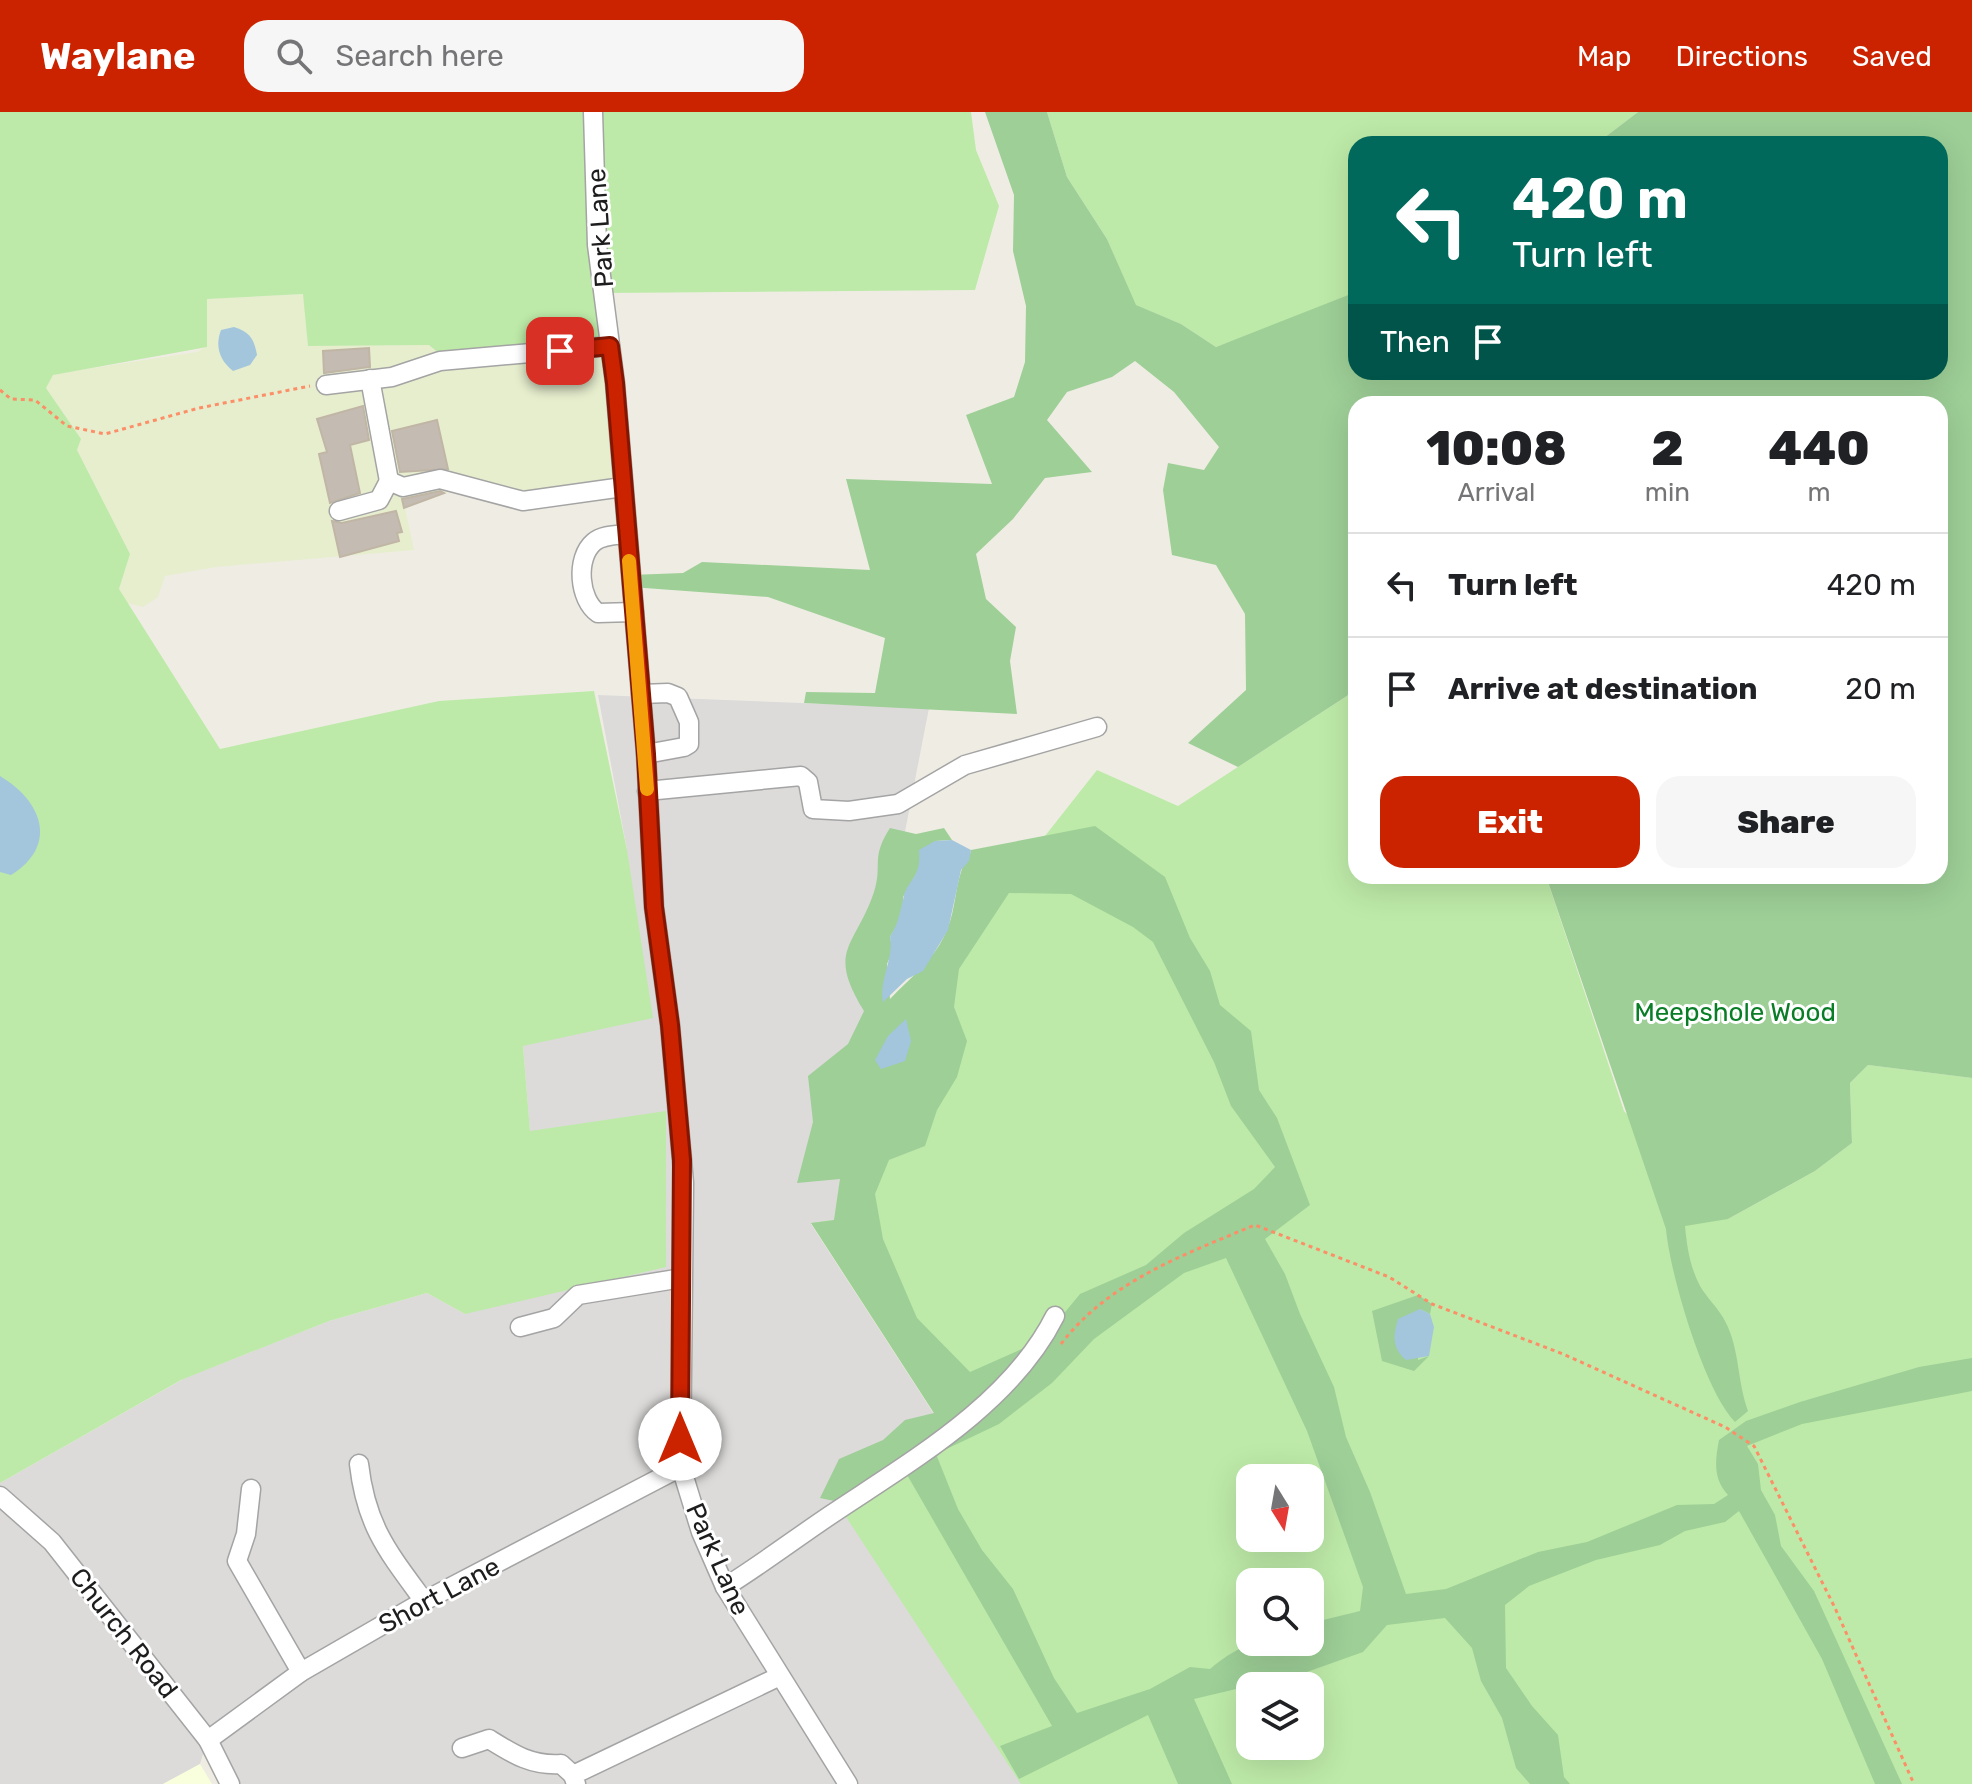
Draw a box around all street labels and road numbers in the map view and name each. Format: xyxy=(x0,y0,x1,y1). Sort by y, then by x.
street label: Park Lane xyxy=(581,167,620,289)
street label: Park Lane xyxy=(679,1498,756,1620)
street label: Short Lane xyxy=(373,1551,505,1640)
street label: Church Road xyxy=(63,1562,184,1705)

